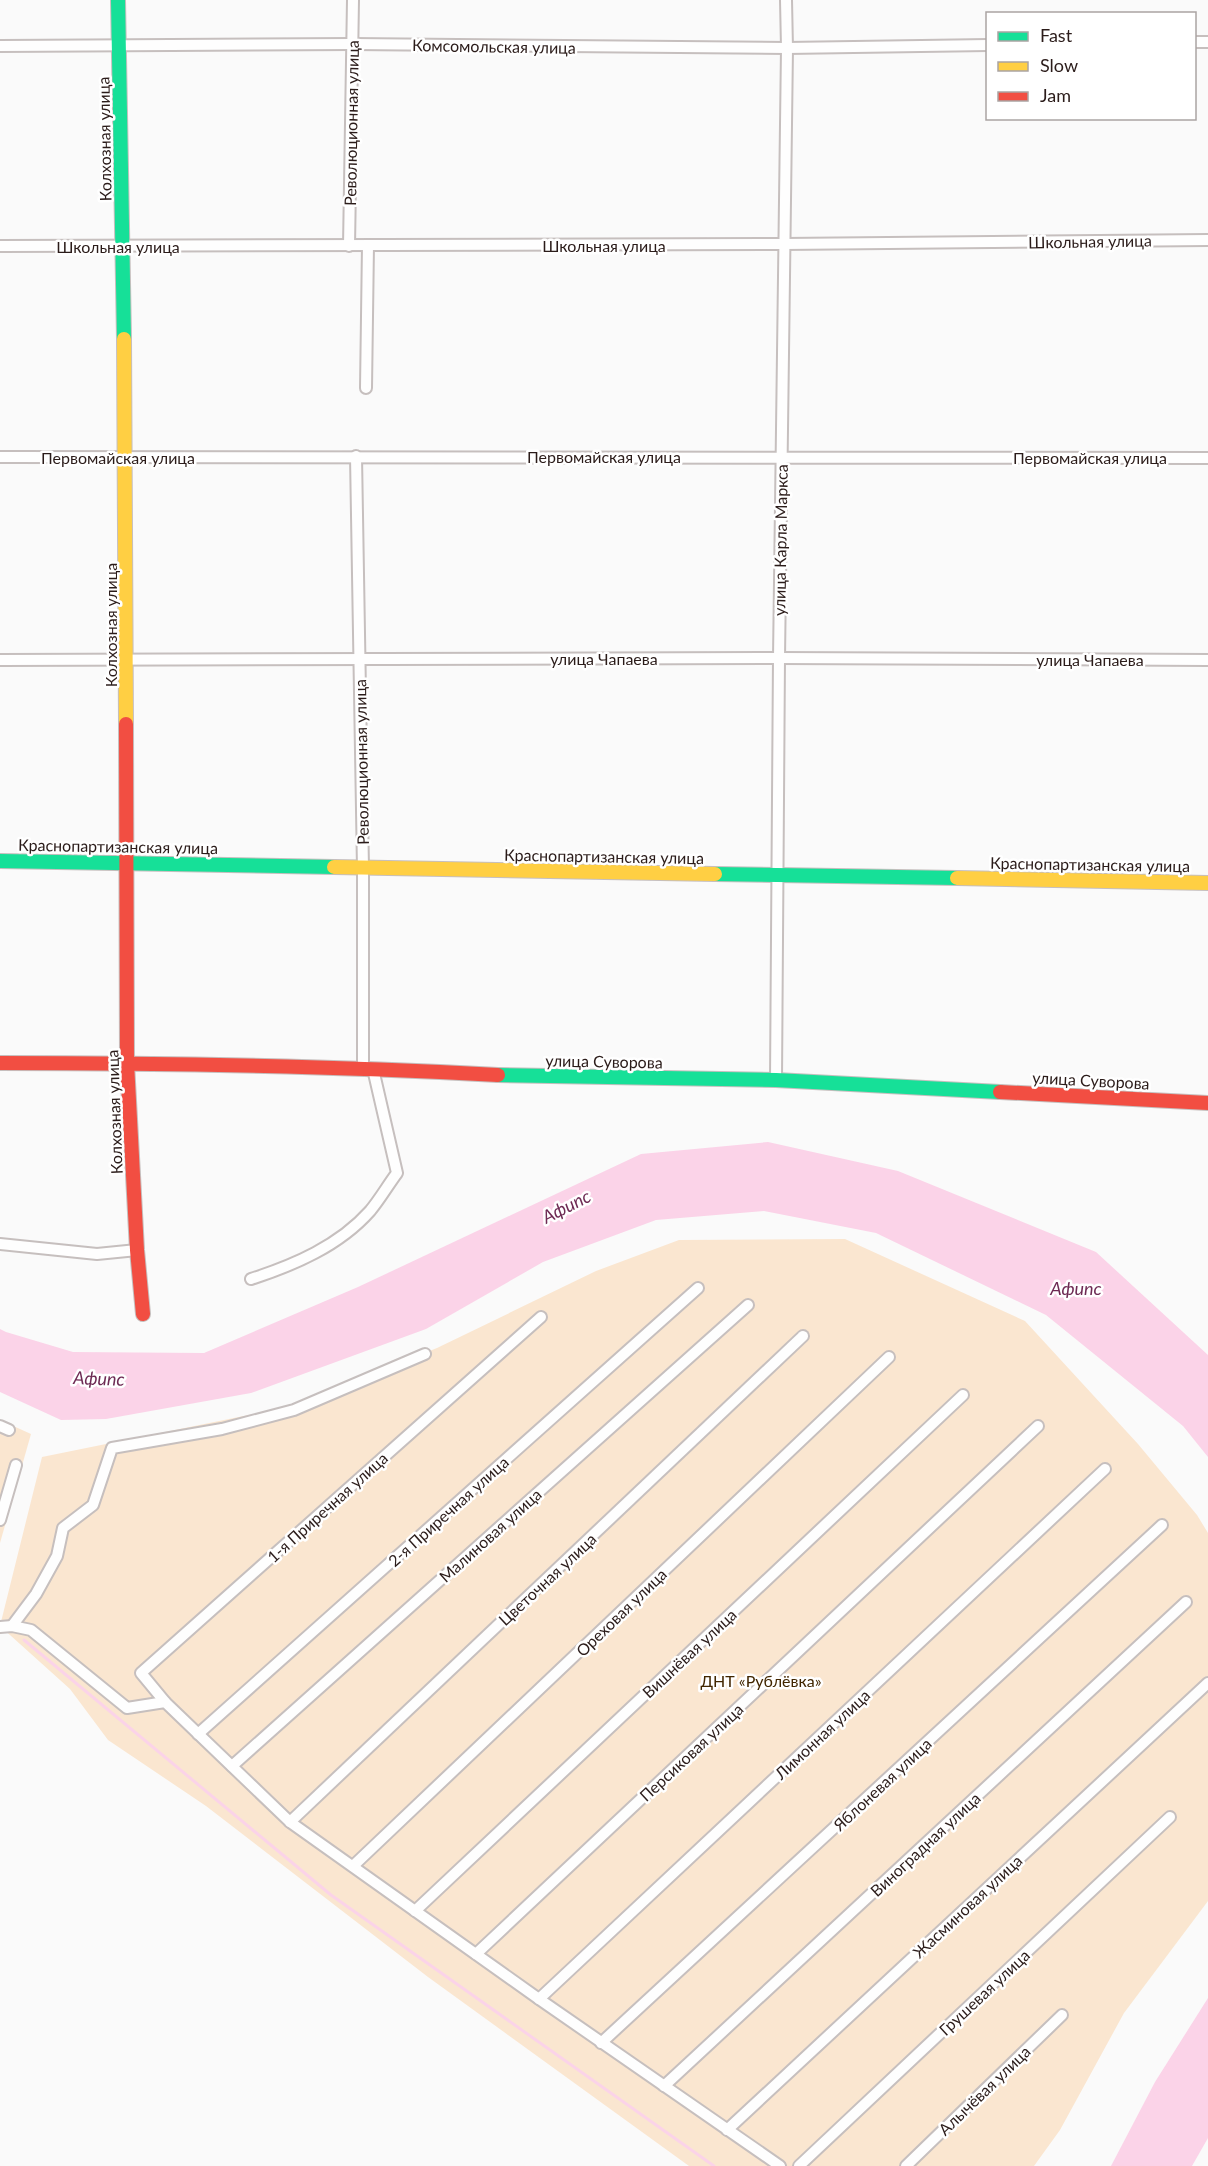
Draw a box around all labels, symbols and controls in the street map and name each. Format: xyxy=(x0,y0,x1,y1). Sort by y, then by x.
legend xyxy=(986,12,1196,120)
text: Fast xyxy=(1040,24,1073,46)
street label: Комсомольская улица xyxy=(412,35,576,57)
street label: Революционная улица xyxy=(340,40,362,206)
text: Slow xyxy=(1040,54,1078,76)
street label: Колхозная улица xyxy=(93,77,115,201)
text: Jam xyxy=(1040,84,1071,106)
street label: Школьная улица xyxy=(1028,230,1152,252)
street label: Школьная улица xyxy=(542,236,666,255)
street label: Школьная улица xyxy=(56,237,180,256)
street label: Первомайская улица xyxy=(527,447,681,466)
street label: Первомайская улица xyxy=(41,448,195,467)
street label: Первомайская улица xyxy=(1013,448,1167,467)
street label: улица Карла Маркса xyxy=(769,464,791,616)
street label: Колхозная улица xyxy=(101,563,120,687)
street label: улица Чапаева xyxy=(550,649,658,668)
street label: улица Чапаева xyxy=(1036,650,1144,669)
street label: Революционная улица xyxy=(350,679,372,845)
street label: Краснопартизанская улица xyxy=(18,835,218,857)
street label: Краснопартизанская улица xyxy=(504,845,704,867)
street label: Краснопартизанская улица xyxy=(990,853,1190,875)
street label: Колхозная улица xyxy=(102,1049,126,1175)
street label: улица Суворова xyxy=(545,1050,663,1072)
street label: улица Суворова xyxy=(1032,1067,1150,1093)
water label: Афипс xyxy=(537,1184,594,1228)
water label: Афипс xyxy=(1049,1277,1102,1299)
water label: Афипс xyxy=(72,1366,125,1390)
street label: 1-я Приречная улица xyxy=(263,1448,391,1566)
street label: 2-я Приречная улица xyxy=(384,1452,512,1570)
street label: Малиновая улица xyxy=(435,1484,545,1586)
street label: Цветочная улица xyxy=(494,1529,600,1629)
street label: Ореховая улица xyxy=(572,1564,670,1660)
street label: Вишнёвая улица xyxy=(638,1605,740,1701)
park label: ДНТ «Рублёвка» xyxy=(700,1671,822,1690)
street label: Лимонная улица xyxy=(770,1685,873,1783)
street label: Персиковая улица xyxy=(635,1699,747,1805)
street label: Яблоневая улица xyxy=(828,1734,935,1835)
street label: Виноградная улица xyxy=(866,1788,984,1900)
street label: Жасминовая улица xyxy=(909,1851,1025,1961)
street label: Грушевая улица xyxy=(935,1945,1033,2039)
street label: Алычёвая улица xyxy=(934,2041,1034,2139)

